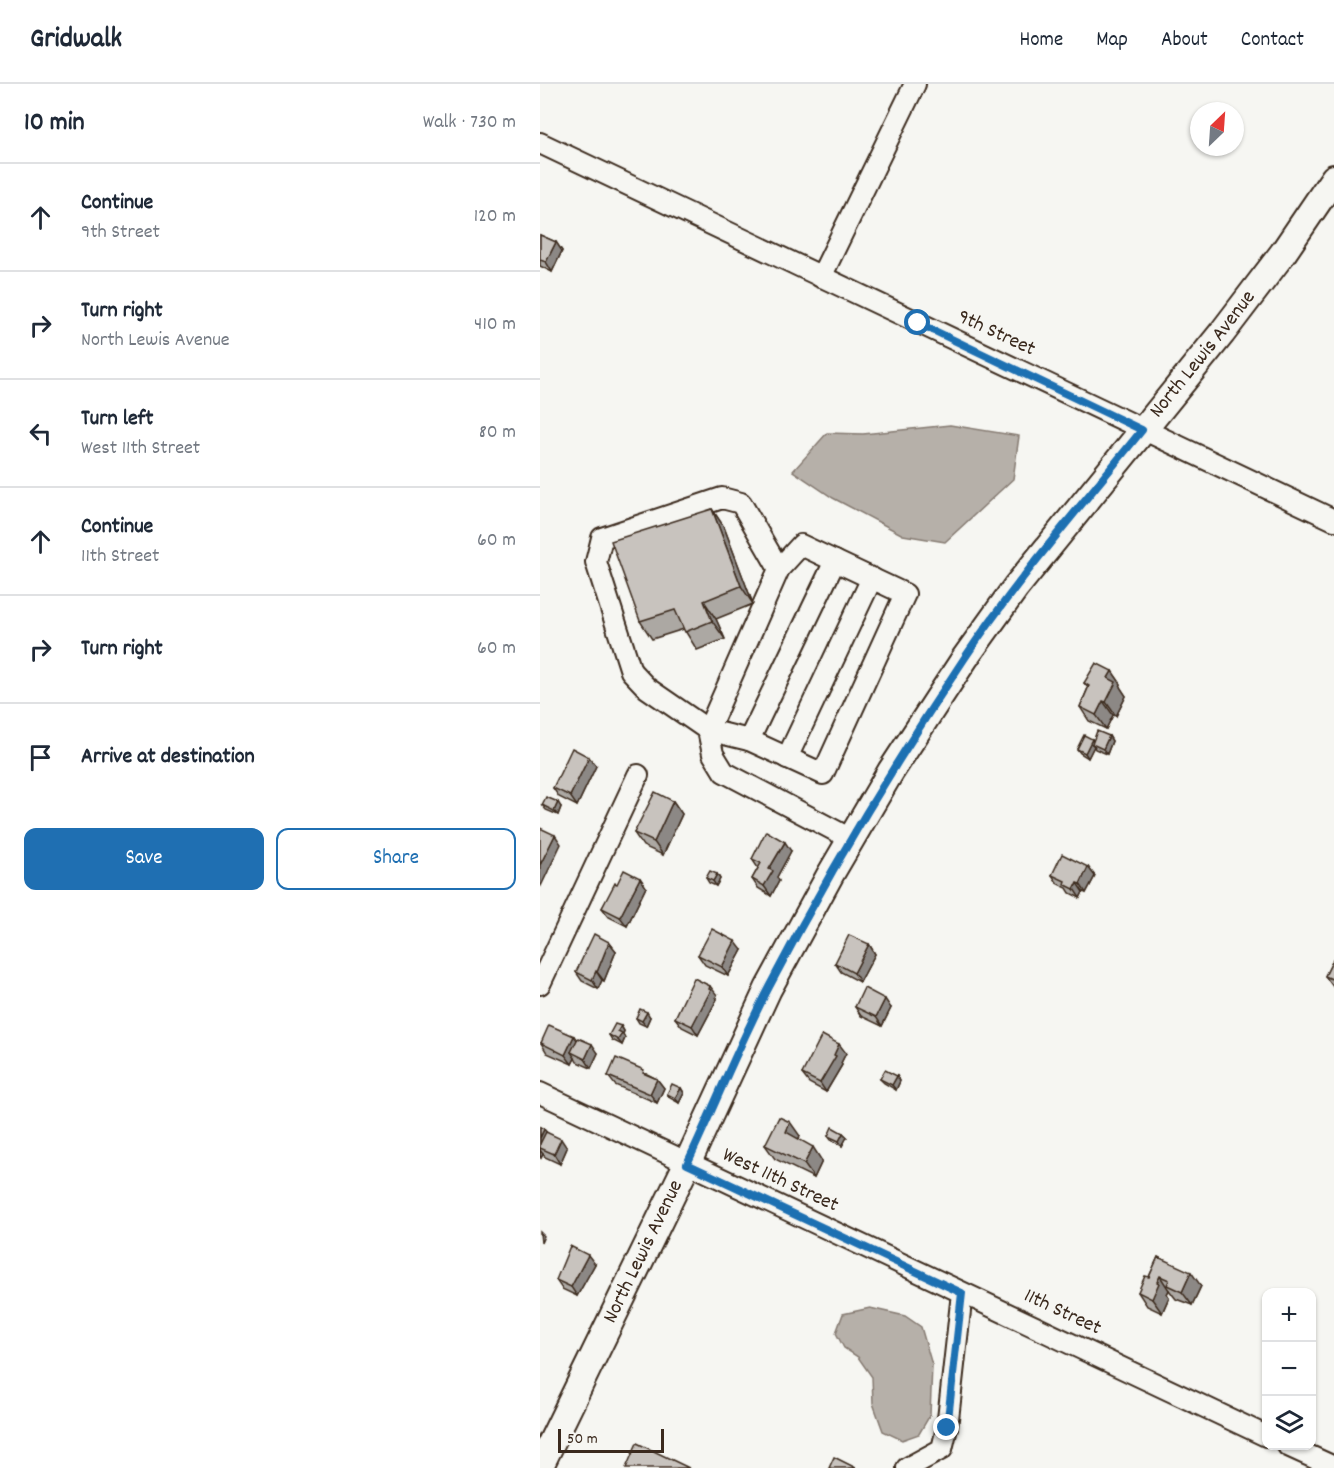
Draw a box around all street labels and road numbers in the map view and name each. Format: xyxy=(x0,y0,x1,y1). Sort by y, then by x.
street label: North Lewis Avenue xyxy=(1143,285,1264,425)
street label: 9th Street xyxy=(952,303,1040,365)
street label: West 11th Street xyxy=(717,1141,843,1221)
street label: North Lewis Avenue xyxy=(597,1175,692,1329)
street label: 11th Street xyxy=(1018,1282,1106,1344)

